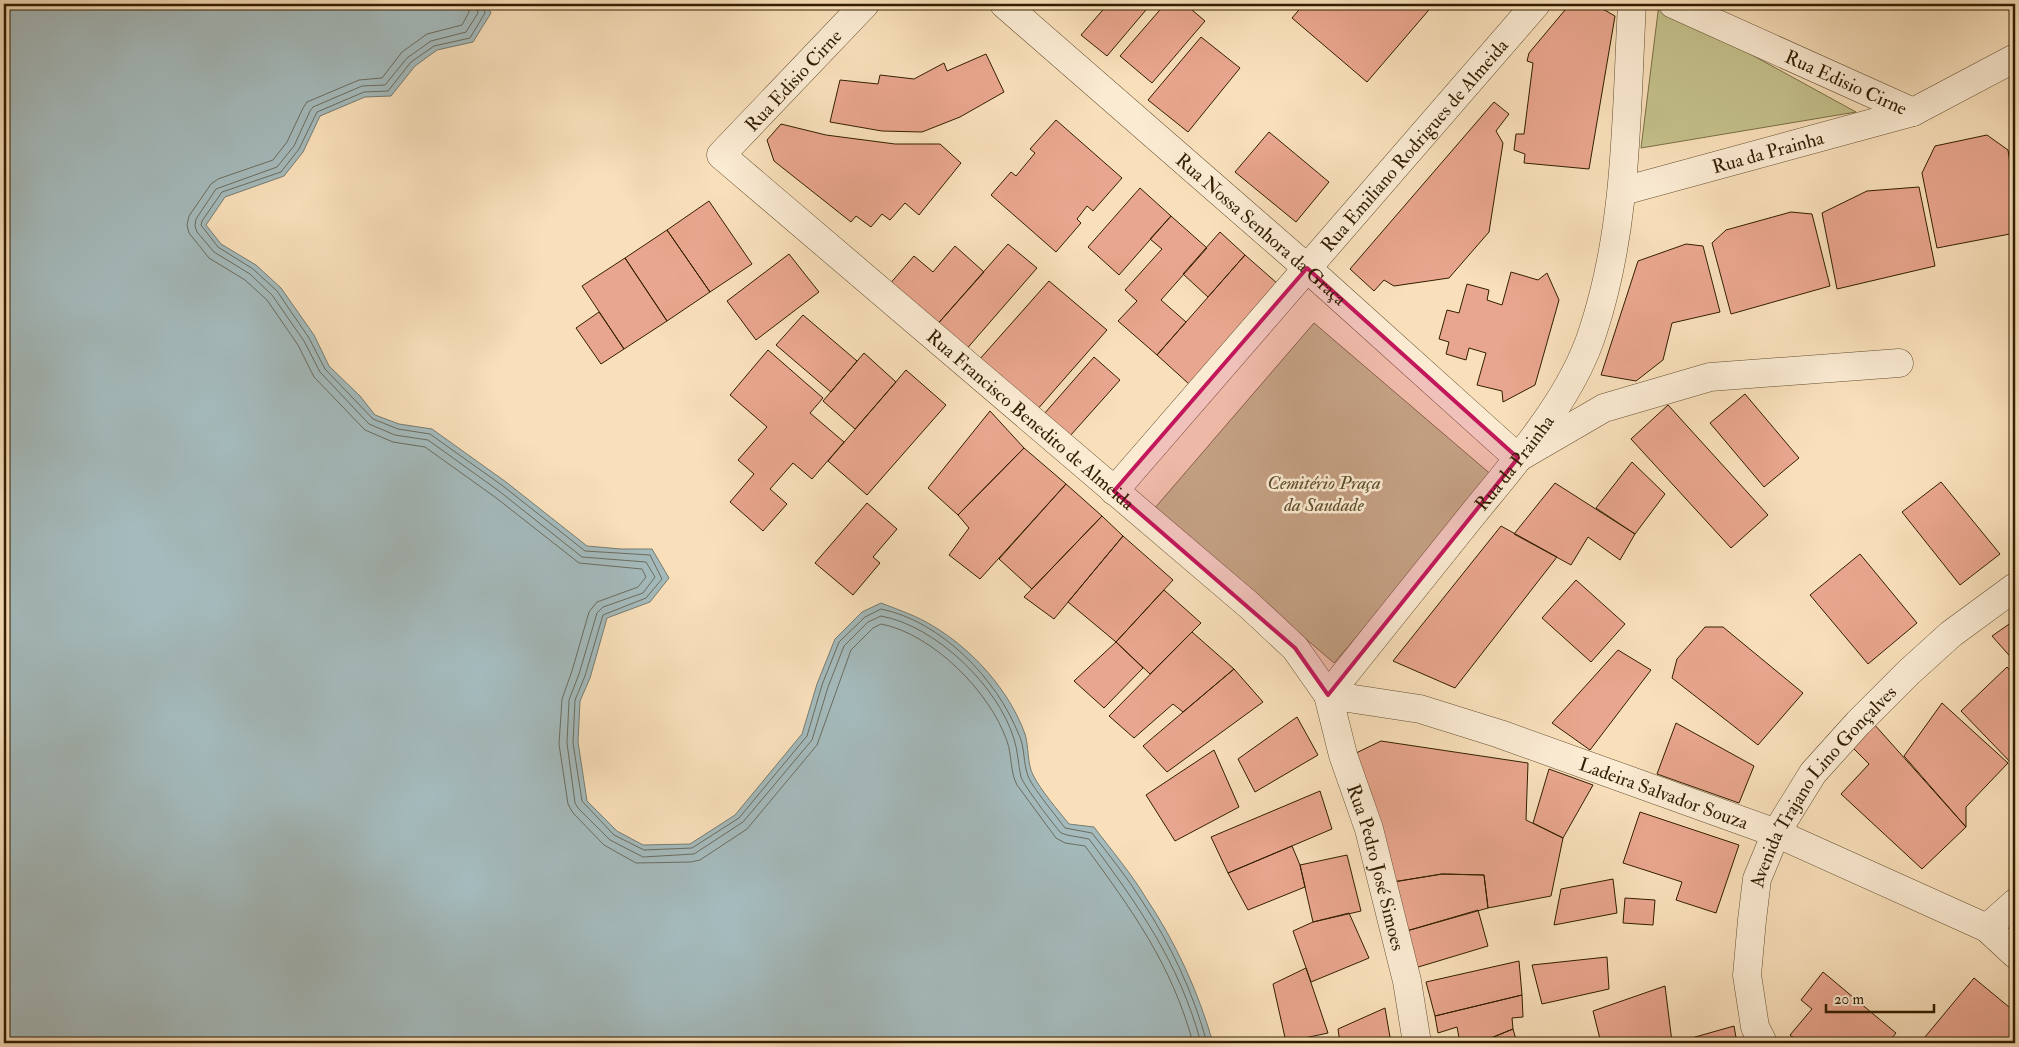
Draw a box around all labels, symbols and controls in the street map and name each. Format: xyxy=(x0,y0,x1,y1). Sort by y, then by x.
street label: Rua Edisio Cirne xyxy=(740,24,847,137)
street label: Rua Emiliano Rodrigues de Almeida xyxy=(1316,34,1514,257)
street label: Rua Edisio Cirne xyxy=(1781,45,1911,121)
street label: Rua da Prainha xyxy=(1709,126,1827,179)
street label: Rua Nossa Senhora da Graça xyxy=(1171,148,1352,311)
street label: Rua Francisco Benedito de Almeida xyxy=(921,325,1139,516)
street label: Rua da Prainha xyxy=(1470,410,1560,516)
park label: Cemitério Praça da Saudade xyxy=(1267,471,1381,517)
street label: Avenida Trajano Lino Gonçalves xyxy=(1745,681,1902,890)
street label: Ladeira Salvador Souza xyxy=(1576,752,1752,835)
street label: Rua Pedro José Simoes xyxy=(1341,781,1410,953)
scale bar xyxy=(1826,982,1934,1014)
text: 20 m xyxy=(1834,990,1864,1009)

